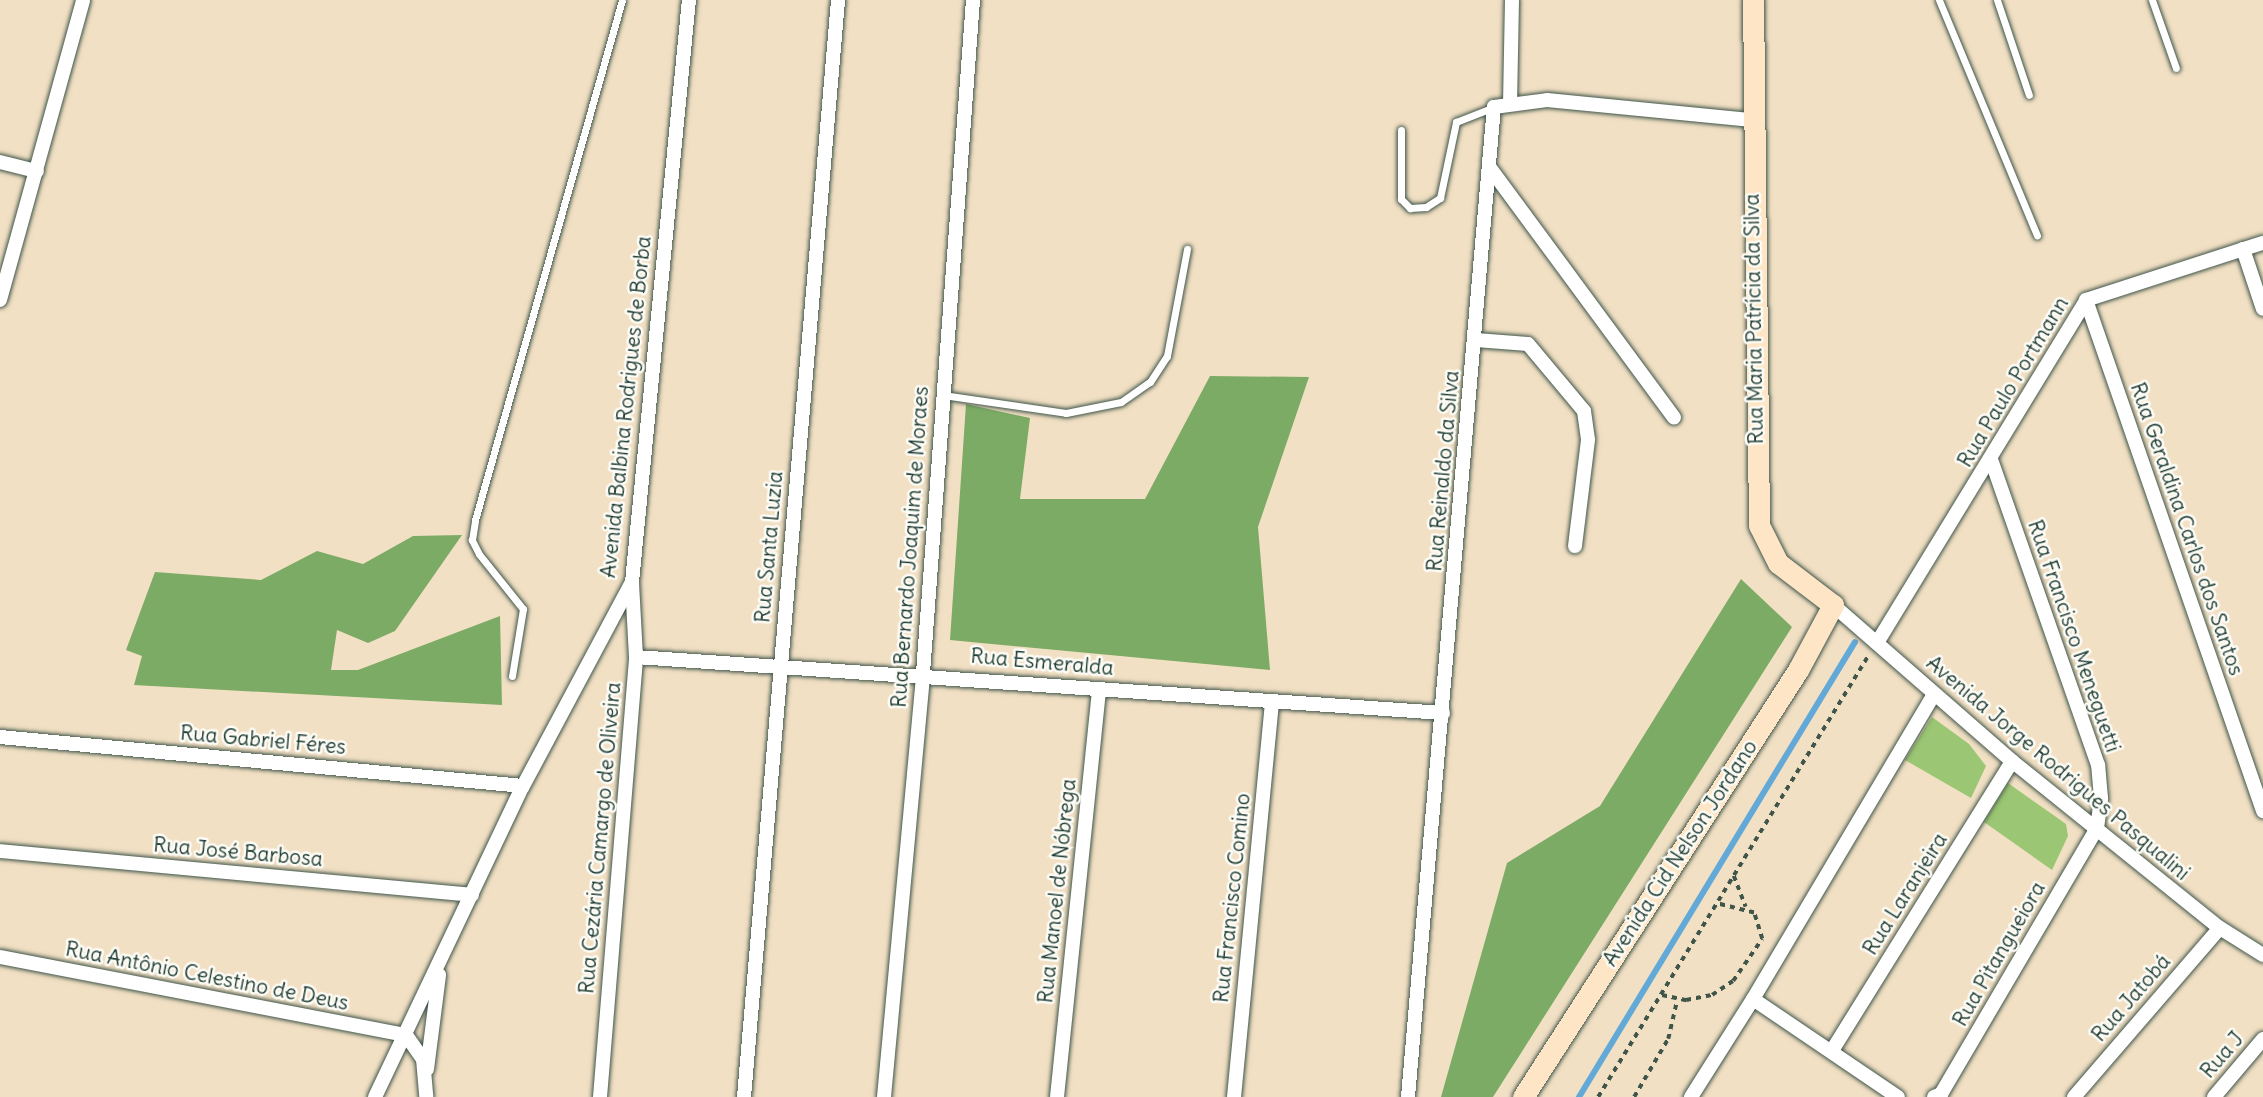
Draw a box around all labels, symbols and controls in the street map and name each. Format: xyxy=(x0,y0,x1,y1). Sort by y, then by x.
street label: Rua Maria Patrícia da Silva xyxy=(1739,193,1769,445)
street label: Avenida Balbina Rodrigues de Borba xyxy=(596,235,656,579)
street label: Rua Paulo Portmann xyxy=(1952,292,2074,472)
street label: Rua Reinaldo da Silva xyxy=(1422,369,1464,573)
street label: Rua Geraldina Carlos dos Santos xyxy=(2125,379,2249,679)
street label: Rua Bernardo Joaquim de Moraes xyxy=(886,385,934,709)
street label: Rua Santa Luzia xyxy=(750,470,788,624)
street label: Rua Francisco Meneguetti xyxy=(2022,517,2126,755)
street label: Rua Esmeralda xyxy=(969,643,1115,681)
street label: Avenida Jorge Rodrigues Pasqualini xyxy=(1921,650,2195,886)
street label: Rua Cezária Camargo de Oliveira xyxy=(574,681,626,995)
street label: Rua Gabriel Féres xyxy=(179,720,347,760)
street label: Avenida Cid Nelson Jordano xyxy=(1597,735,1763,971)
street label: Rua Manoel de Nóbrega xyxy=(1033,778,1081,1004)
street label: Rua Francisco Comino xyxy=(1208,792,1256,1004)
street label: Rua Laranjeira xyxy=(1857,828,1953,960)
street label: Rua José Barbosa xyxy=(152,832,324,872)
street label: Rua Pitangueiora xyxy=(1947,877,2051,1031)
street label: Rua Antônio Celestino de Deus xyxy=(63,936,351,1016)
street label: Rua Jatobá xyxy=(2086,949,2176,1047)
street label: Rua J xyxy=(2195,1027,2249,1083)

